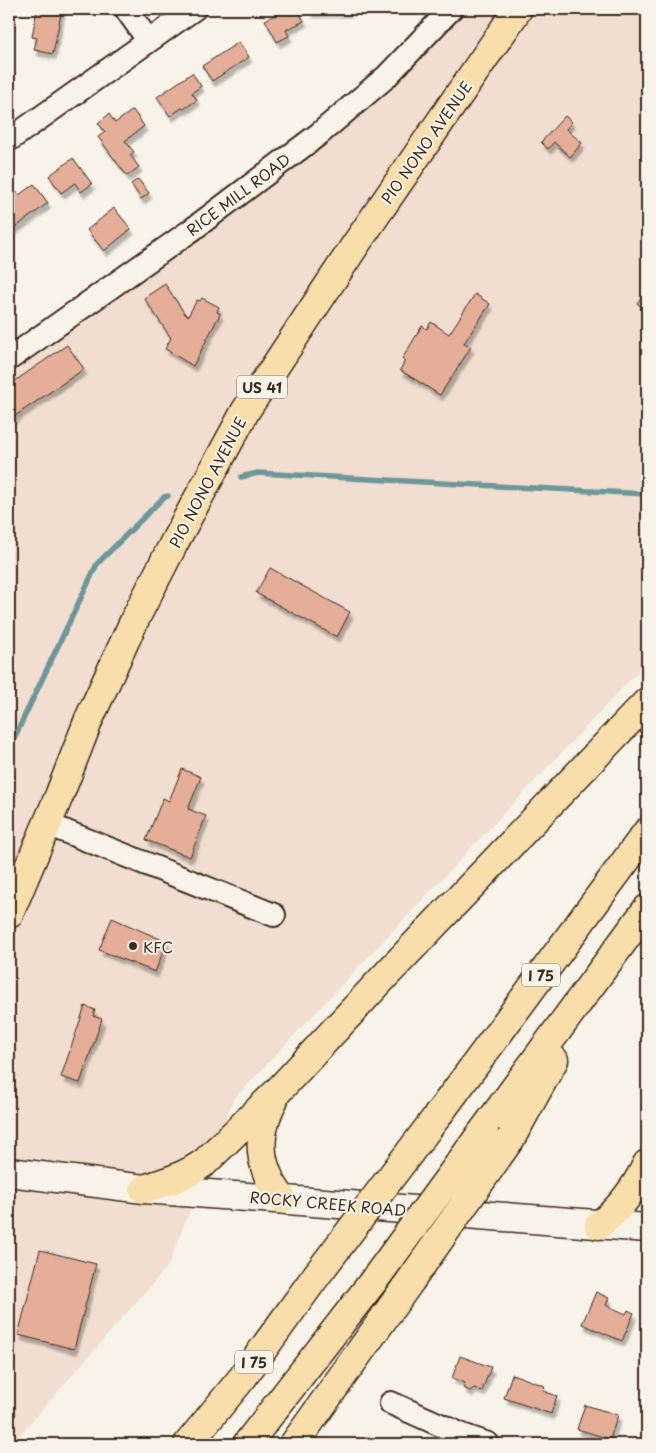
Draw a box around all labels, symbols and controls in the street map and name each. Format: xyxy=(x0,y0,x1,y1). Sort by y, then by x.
street label: PIO NONO AVENUE xyxy=(375,76,477,208)
street label: RICE MILL ROAD xyxy=(181,147,295,241)
road number: US 41 xyxy=(237,376,287,398)
street label: PIO NONO AVENUE xyxy=(163,412,251,552)
place label: KFC xyxy=(143,935,173,958)
marker: KFC xyxy=(127,940,139,952)
road number: I 75 xyxy=(522,964,560,986)
street label: ROCKY CREEK ROAD xyxy=(249,1185,407,1221)
road number: I 75 xyxy=(235,1350,273,1374)

